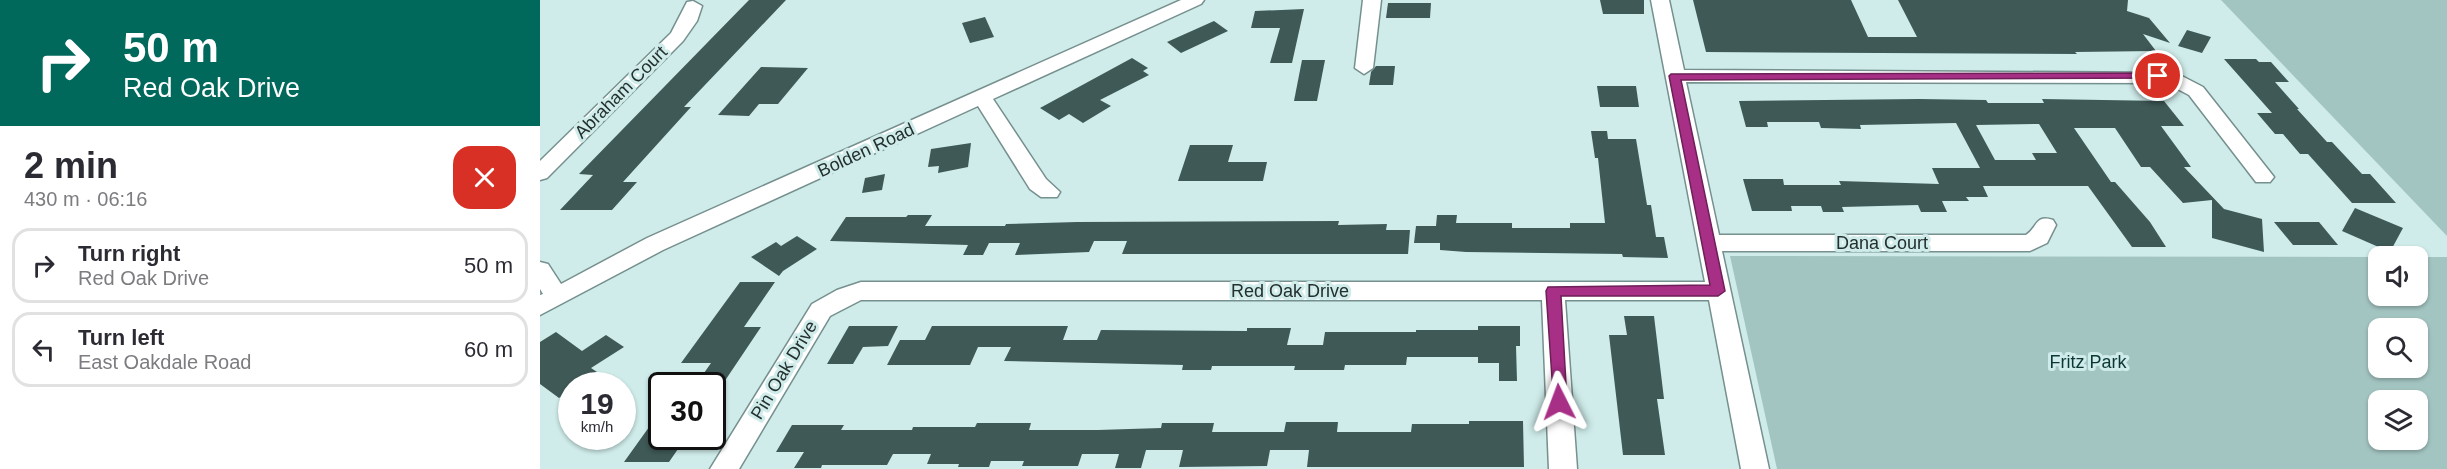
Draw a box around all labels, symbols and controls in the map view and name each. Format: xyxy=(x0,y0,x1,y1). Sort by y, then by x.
icon: right xyxy=(24,24,102,102)
text: 50 m xyxy=(123,24,219,71)
street label: Abraham Court xyxy=(571,42,671,142)
pin xyxy=(2132,50,2183,101)
icon: arrive xyxy=(2141,59,2174,92)
text: Red Oak Drive xyxy=(123,73,300,103)
street label: Bolden Road xyxy=(815,119,917,181)
text: 2 min xyxy=(24,145,118,186)
button: close xyxy=(453,146,516,209)
text: 430 m · 06:16 xyxy=(24,188,147,210)
street label: Dana Court xyxy=(1836,233,1928,253)
text: Turn right xyxy=(78,241,180,266)
map controls xyxy=(2368,246,2428,450)
button: sound xyxy=(2368,246,2428,306)
icon: right xyxy=(27,249,60,282)
text: 50 m xyxy=(464,253,513,278)
text: Red Oak Drive xyxy=(78,267,209,289)
street label: Red Oak Drive xyxy=(1231,281,1349,301)
street label: Pin Oak Drive xyxy=(747,317,821,423)
button: search xyxy=(2368,318,2428,378)
text: Turn left xyxy=(78,325,164,350)
icon: left xyxy=(27,333,60,366)
text: 60 m xyxy=(464,337,513,362)
text: East Oakdale Road xyxy=(78,351,251,373)
park label: Fritz Park xyxy=(2049,352,2127,372)
position arrow xyxy=(1527,370,1591,434)
speed limit sign: 30 xyxy=(648,372,726,450)
text: 19 xyxy=(580,387,614,420)
button: layers xyxy=(2368,390,2428,450)
text: km/h xyxy=(581,418,613,435)

